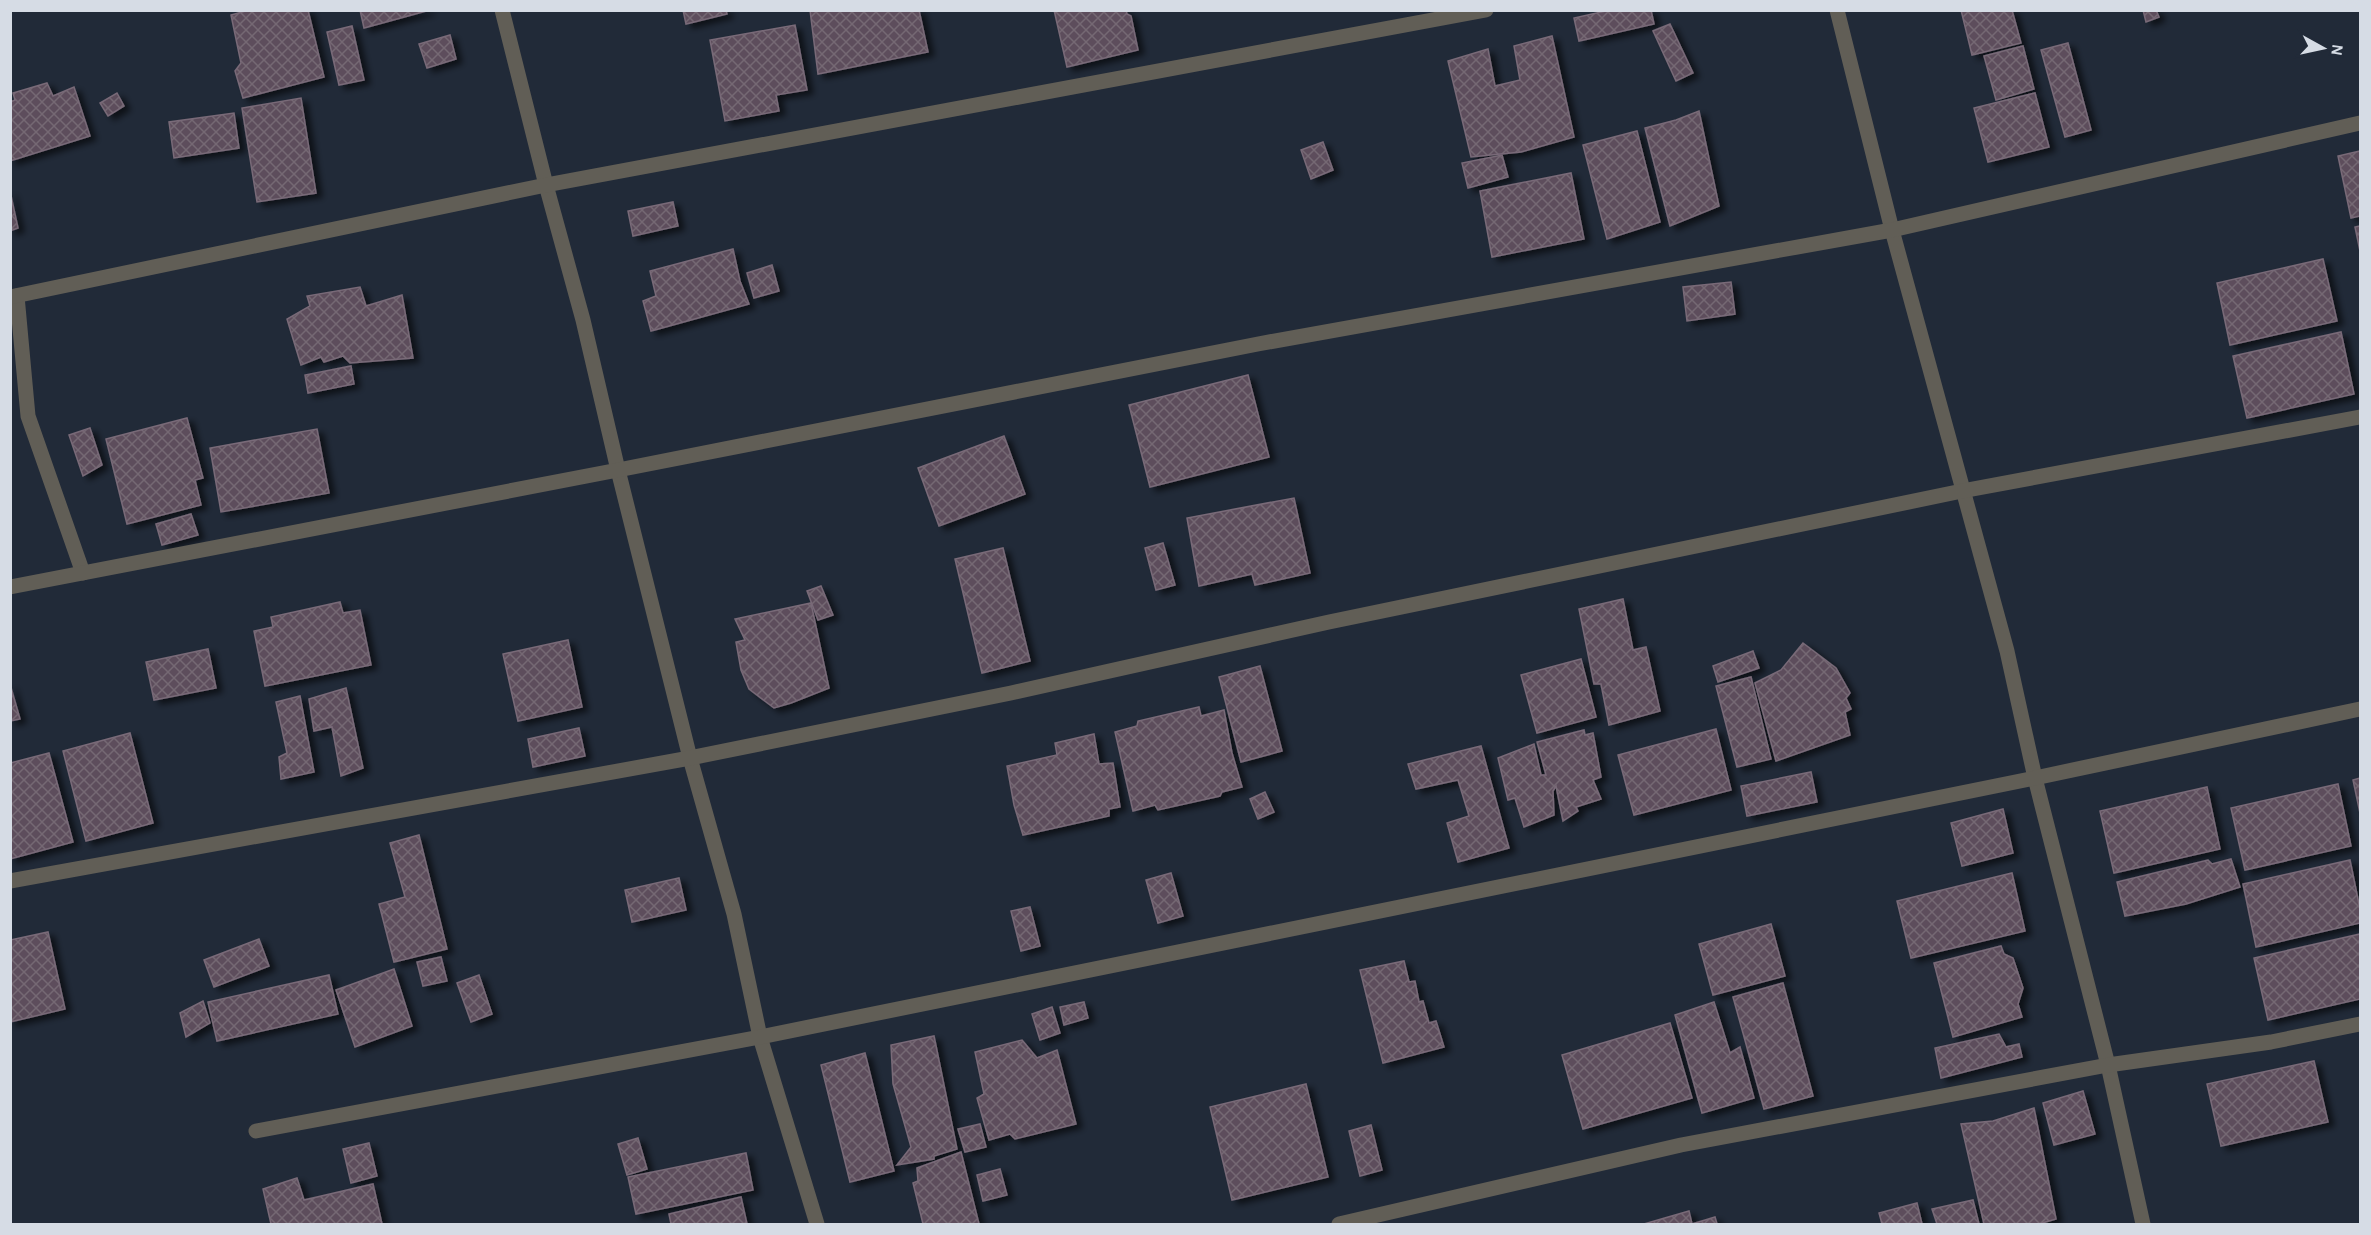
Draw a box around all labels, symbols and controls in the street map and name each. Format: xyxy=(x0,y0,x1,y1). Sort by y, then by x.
north arrow xyxy=(2293,18,2353,78)
text: N xyxy=(2328,43,2346,57)

